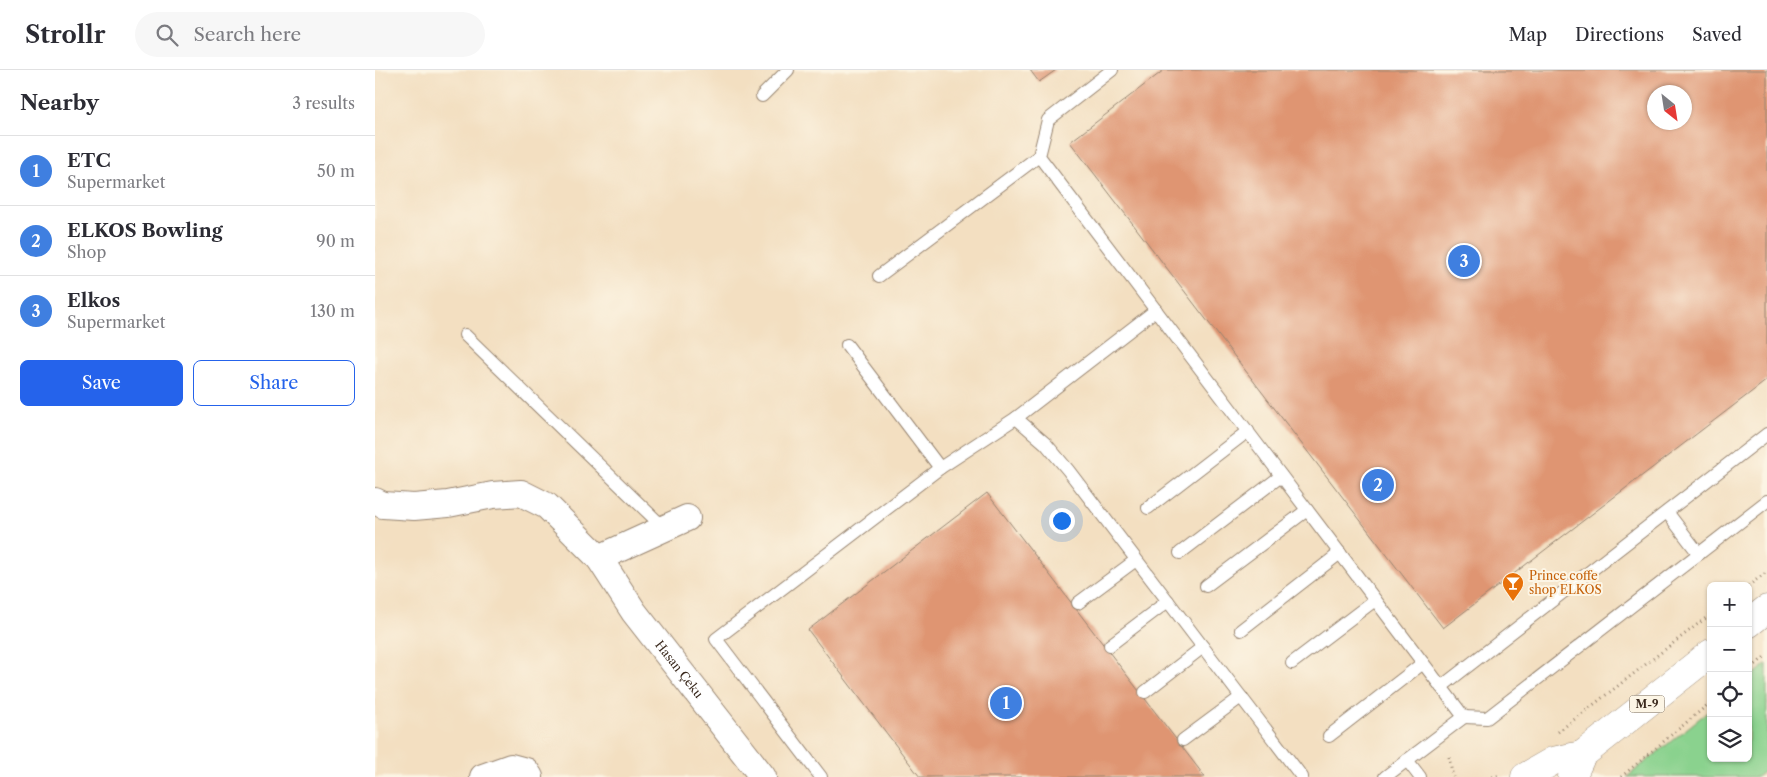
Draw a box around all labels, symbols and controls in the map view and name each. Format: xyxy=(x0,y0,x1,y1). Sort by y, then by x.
search box xyxy=(135,12,485,57)
text: Strollr xyxy=(25,20,105,49)
icon: search xyxy=(153,21,181,49)
text: Search here xyxy=(193,23,301,46)
text: Map xyxy=(1508,24,1547,46)
text: Directions xyxy=(1575,24,1664,46)
text: Saved xyxy=(1692,24,1742,46)
north arrow xyxy=(1647,85,1692,130)
text: Nearby xyxy=(20,90,99,115)
text: 3 results xyxy=(292,93,355,113)
text: ETC xyxy=(67,149,111,172)
text: 1 xyxy=(32,161,40,181)
text: 50 m xyxy=(317,161,355,181)
text: Supermarket xyxy=(67,172,165,192)
text: ELKOS Bowling xyxy=(67,219,223,242)
text: 2 xyxy=(31,231,41,251)
text: 90 m xyxy=(316,231,355,251)
text: Shop xyxy=(67,242,106,262)
pin: 3 xyxy=(1448,242,1480,280)
text: Elkos xyxy=(67,289,120,312)
text: 3 xyxy=(31,301,41,321)
text: 130 m xyxy=(310,301,355,321)
text: Supermarket xyxy=(67,312,165,332)
button: Save xyxy=(20,360,183,406)
button: Share xyxy=(193,360,355,406)
pin: 2 xyxy=(1362,466,1394,504)
your location xyxy=(1049,508,1075,534)
place label: Prince coffe shop ELKOS xyxy=(1529,568,1602,597)
bar icon: Prince coffe shop ELKOS xyxy=(1501,571,1525,602)
map controls xyxy=(1707,582,1752,762)
button: + xyxy=(1707,582,1752,627)
button: − xyxy=(1707,627,1752,672)
street label: Hasan Çeku xyxy=(652,637,707,701)
button: locate xyxy=(1707,672,1752,717)
pin: 1 xyxy=(990,684,1022,722)
road number: M-9 xyxy=(1629,696,1665,712)
button: layers xyxy=(1707,717,1752,762)

